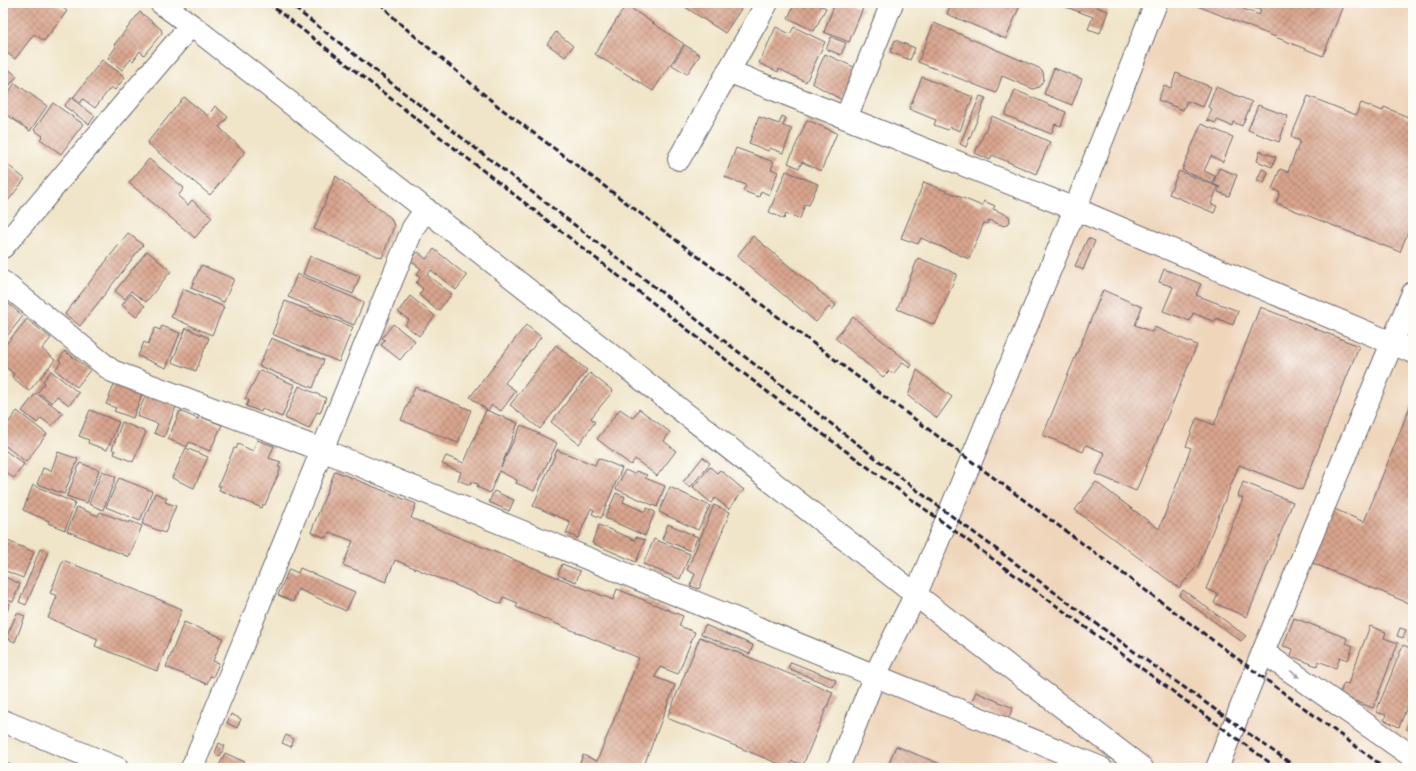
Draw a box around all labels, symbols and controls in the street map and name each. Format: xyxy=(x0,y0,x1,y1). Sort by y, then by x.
one-way arrow xyxy=(1290,670,1300,678)

